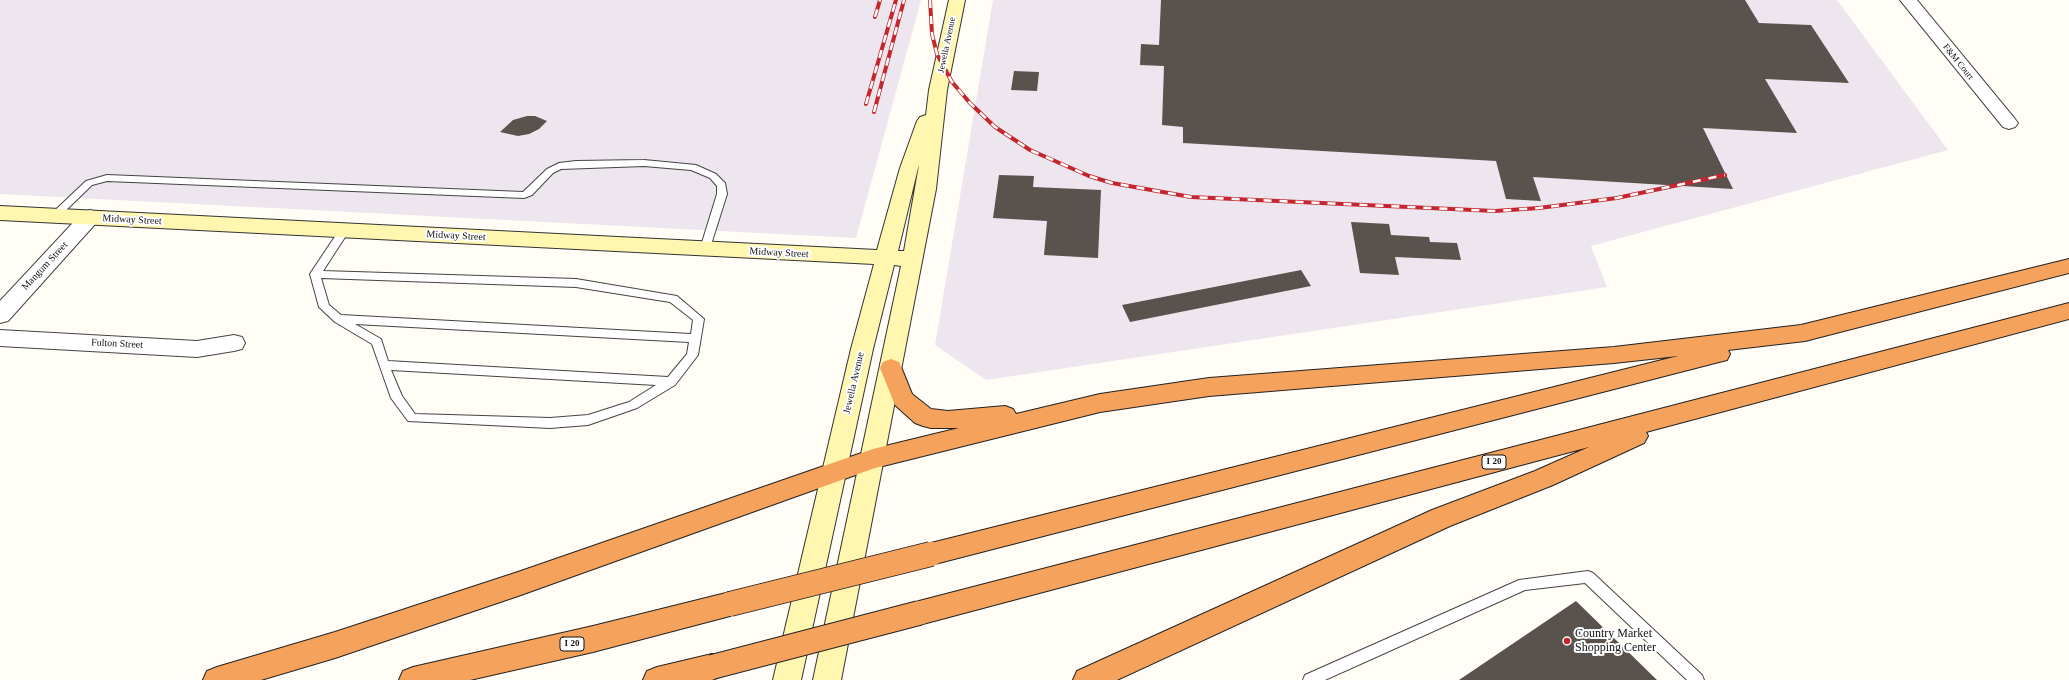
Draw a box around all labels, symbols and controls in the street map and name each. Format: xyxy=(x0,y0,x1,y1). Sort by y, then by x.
street label: Jewella Avenue xyxy=(936,16,958,74)
street label: F&M Court xyxy=(1940,42,1976,82)
street label: Midway Street xyxy=(102,212,162,228)
street label: Midway Street xyxy=(426,228,486,244)
street label: Mangum Street xyxy=(19,239,71,293)
street label: Midway Street xyxy=(749,245,809,261)
street label: Fulton Street xyxy=(91,337,143,351)
street label: Jewella Avenue xyxy=(841,351,867,415)
road number: I 20 xyxy=(1482,455,1506,469)
place label: Country Market Shopping Center xyxy=(1575,627,1656,655)
marker: Country Market Shopping Center xyxy=(1562,636,1572,646)
road number: I 20 xyxy=(560,637,584,651)

